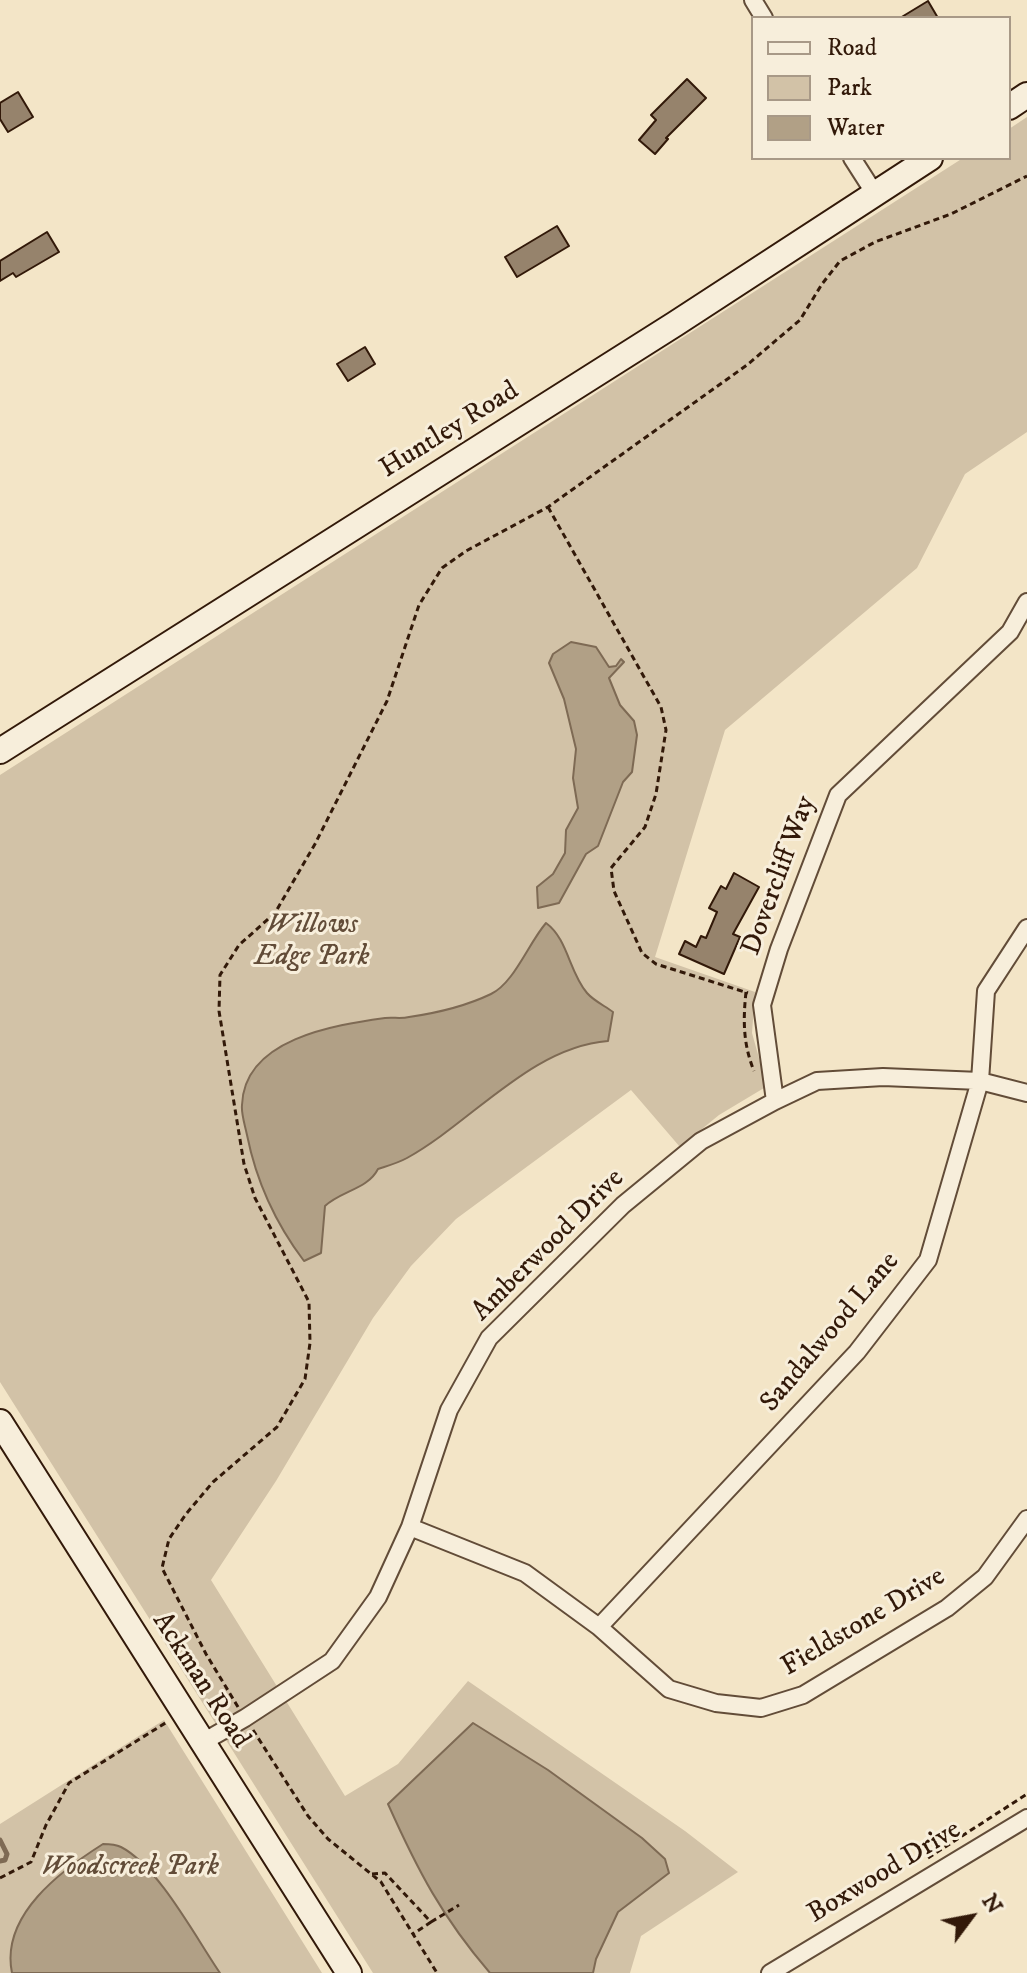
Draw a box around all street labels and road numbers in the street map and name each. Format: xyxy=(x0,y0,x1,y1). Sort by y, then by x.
street label: Huntley Road xyxy=(374,375,526,487)
street label: Dovercliff Way xyxy=(736,792,824,960)
street label: Amberwood Drive xyxy=(466,1163,632,1329)
street label: Sandalwood Lane xyxy=(754,1246,908,1420)
street label: Fieldstone Drive xyxy=(776,1561,952,1685)
street label: Ackman Road xyxy=(144,1607,256,1755)
street label: Boxwood Drive xyxy=(802,1814,968,1932)

